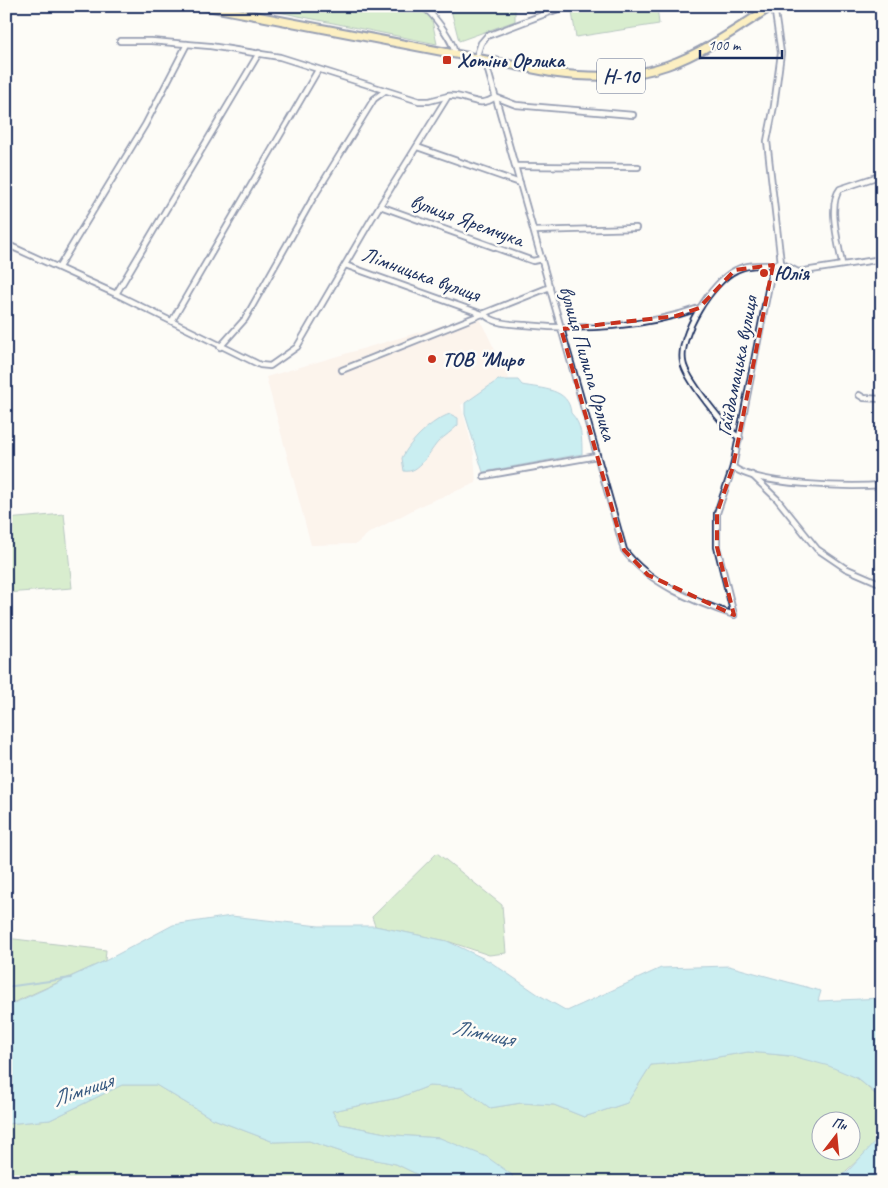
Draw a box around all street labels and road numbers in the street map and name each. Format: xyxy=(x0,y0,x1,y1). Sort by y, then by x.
road number: Н-10 xyxy=(597,58,645,94)
street label: вулиця Яремчука xyxy=(407,188,529,253)
street label: Лімницька вулиця xyxy=(359,241,485,308)
street label: вулиця Пилипа Орлика xyxy=(554,283,623,445)
street label: Гайдамацька вулиця xyxy=(711,292,764,438)

